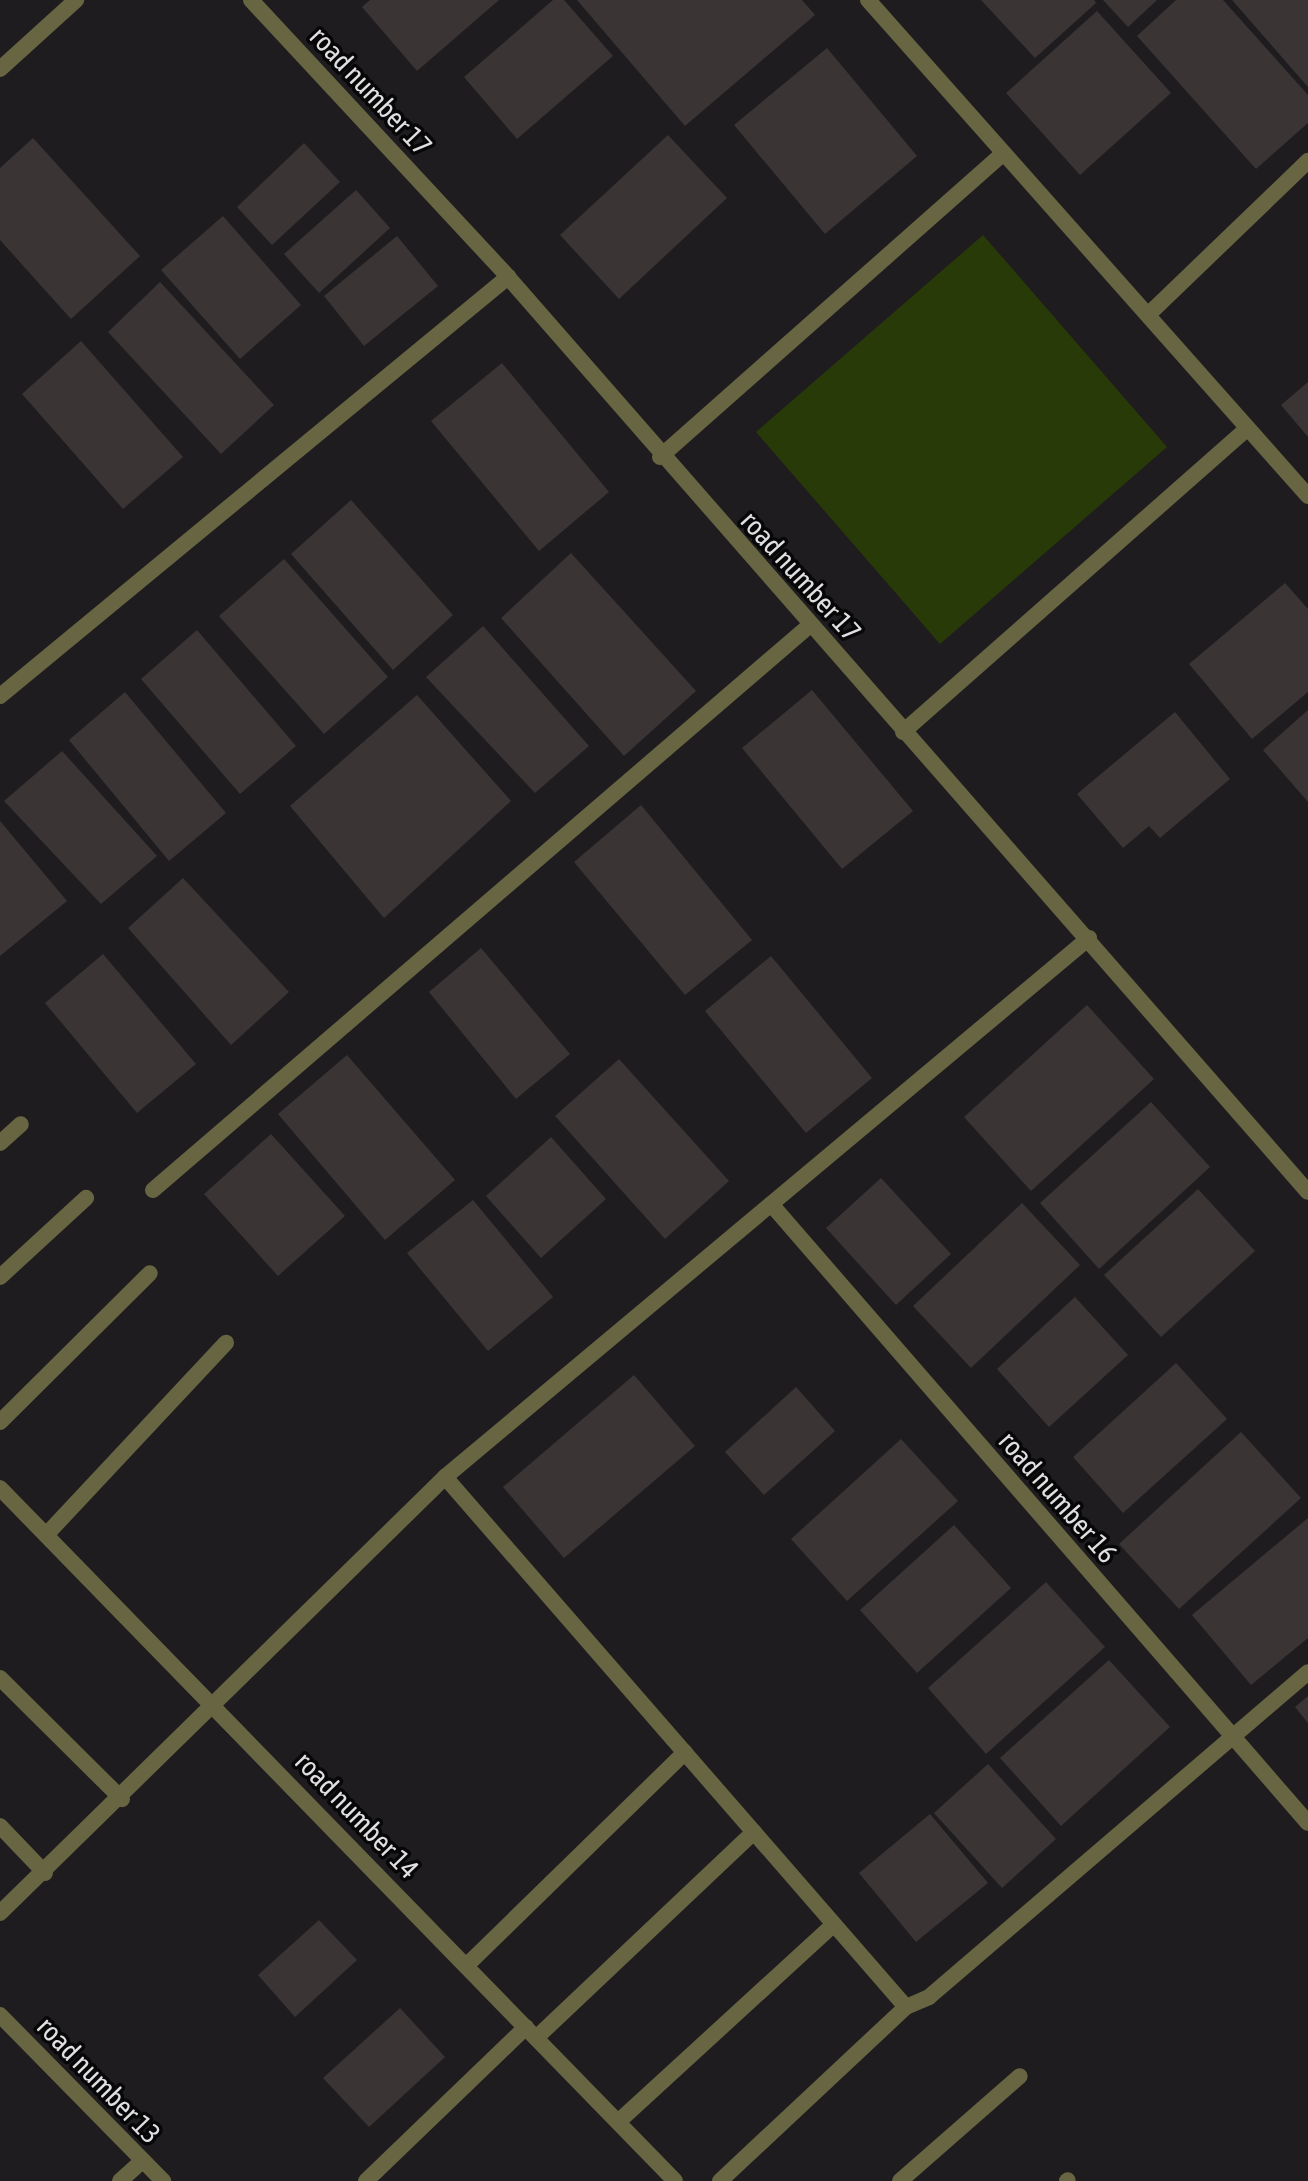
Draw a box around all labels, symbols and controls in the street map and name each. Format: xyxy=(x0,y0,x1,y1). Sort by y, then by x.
street label: road number 17 xyxy=(303,20,439,162)
street label: road number 17 xyxy=(734,504,868,648)
street label: road number 16 xyxy=(992,1424,1124,1570)
street label: road number 14 xyxy=(288,1745,426,1885)
street label: road number 13 xyxy=(30,2010,168,2150)

